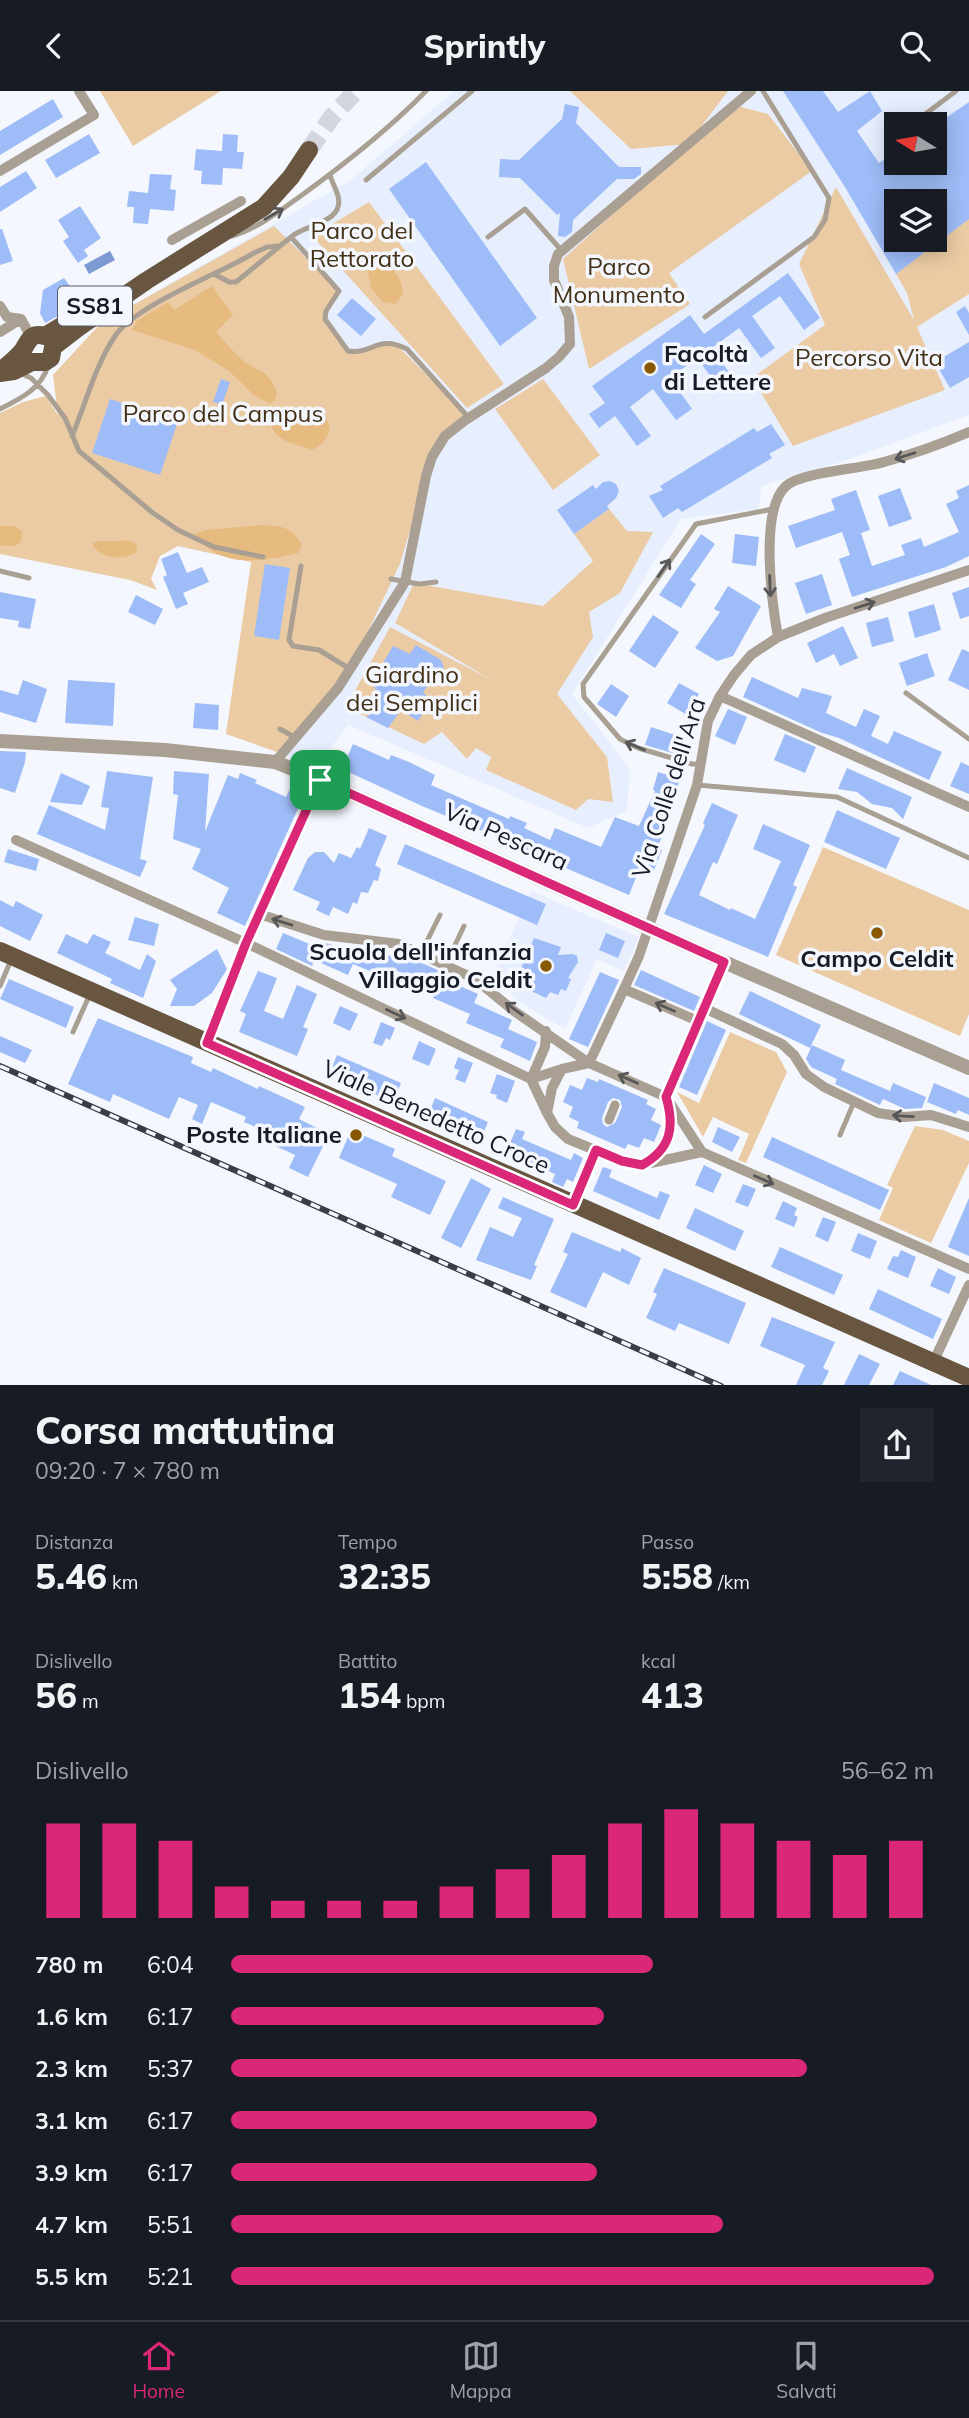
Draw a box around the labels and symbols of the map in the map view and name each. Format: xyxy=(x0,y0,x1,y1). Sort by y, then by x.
north arrow xyxy=(884,112,947,175)
one-way arrow xyxy=(263,207,284,220)
park label: Parco del Rettorato xyxy=(310,215,414,273)
park label: Parco Monumento xyxy=(553,251,685,309)
road number: SS81 xyxy=(58,287,132,325)
place label: Facoltà di Lettere xyxy=(664,338,771,396)
park label: Percorso Vita xyxy=(795,342,943,372)
marker: Facoltà di Lettere xyxy=(642,360,658,376)
park label: Parco del Campus xyxy=(123,398,323,428)
one-way arrow xyxy=(894,450,916,463)
one-way arrow xyxy=(657,559,671,578)
one-way arrow xyxy=(764,574,777,597)
one-way arrow xyxy=(854,598,876,610)
park label: Giardino dei Semplici xyxy=(346,659,478,717)
street label: Via Colle dell'Ara xyxy=(625,694,711,882)
one-way arrow xyxy=(625,738,647,751)
pin xyxy=(290,750,350,810)
street label: Via Pescara xyxy=(440,795,573,877)
one-way arrow xyxy=(272,914,294,927)
marker: Campo Celdit xyxy=(869,925,885,941)
place label: Scuola dell'infanzia Villaggio Celdit xyxy=(309,936,532,994)
place label: Campo Celdit xyxy=(800,943,954,973)
marker: Scuola dell'infanzia Villaggio Celdit xyxy=(538,958,554,974)
one-way arrow xyxy=(655,1000,676,1013)
one-way arrow xyxy=(505,1002,524,1017)
one-way arrow xyxy=(385,1008,406,1022)
street label: Viale Benedetto Croce xyxy=(318,1052,555,1180)
one-way arrow xyxy=(618,1072,639,1085)
one-way arrow xyxy=(892,1109,915,1122)
place label: Poste Italiane xyxy=(186,1119,342,1149)
marker: Poste Italiane xyxy=(348,1127,364,1143)
one-way arrow xyxy=(753,1174,774,1187)

